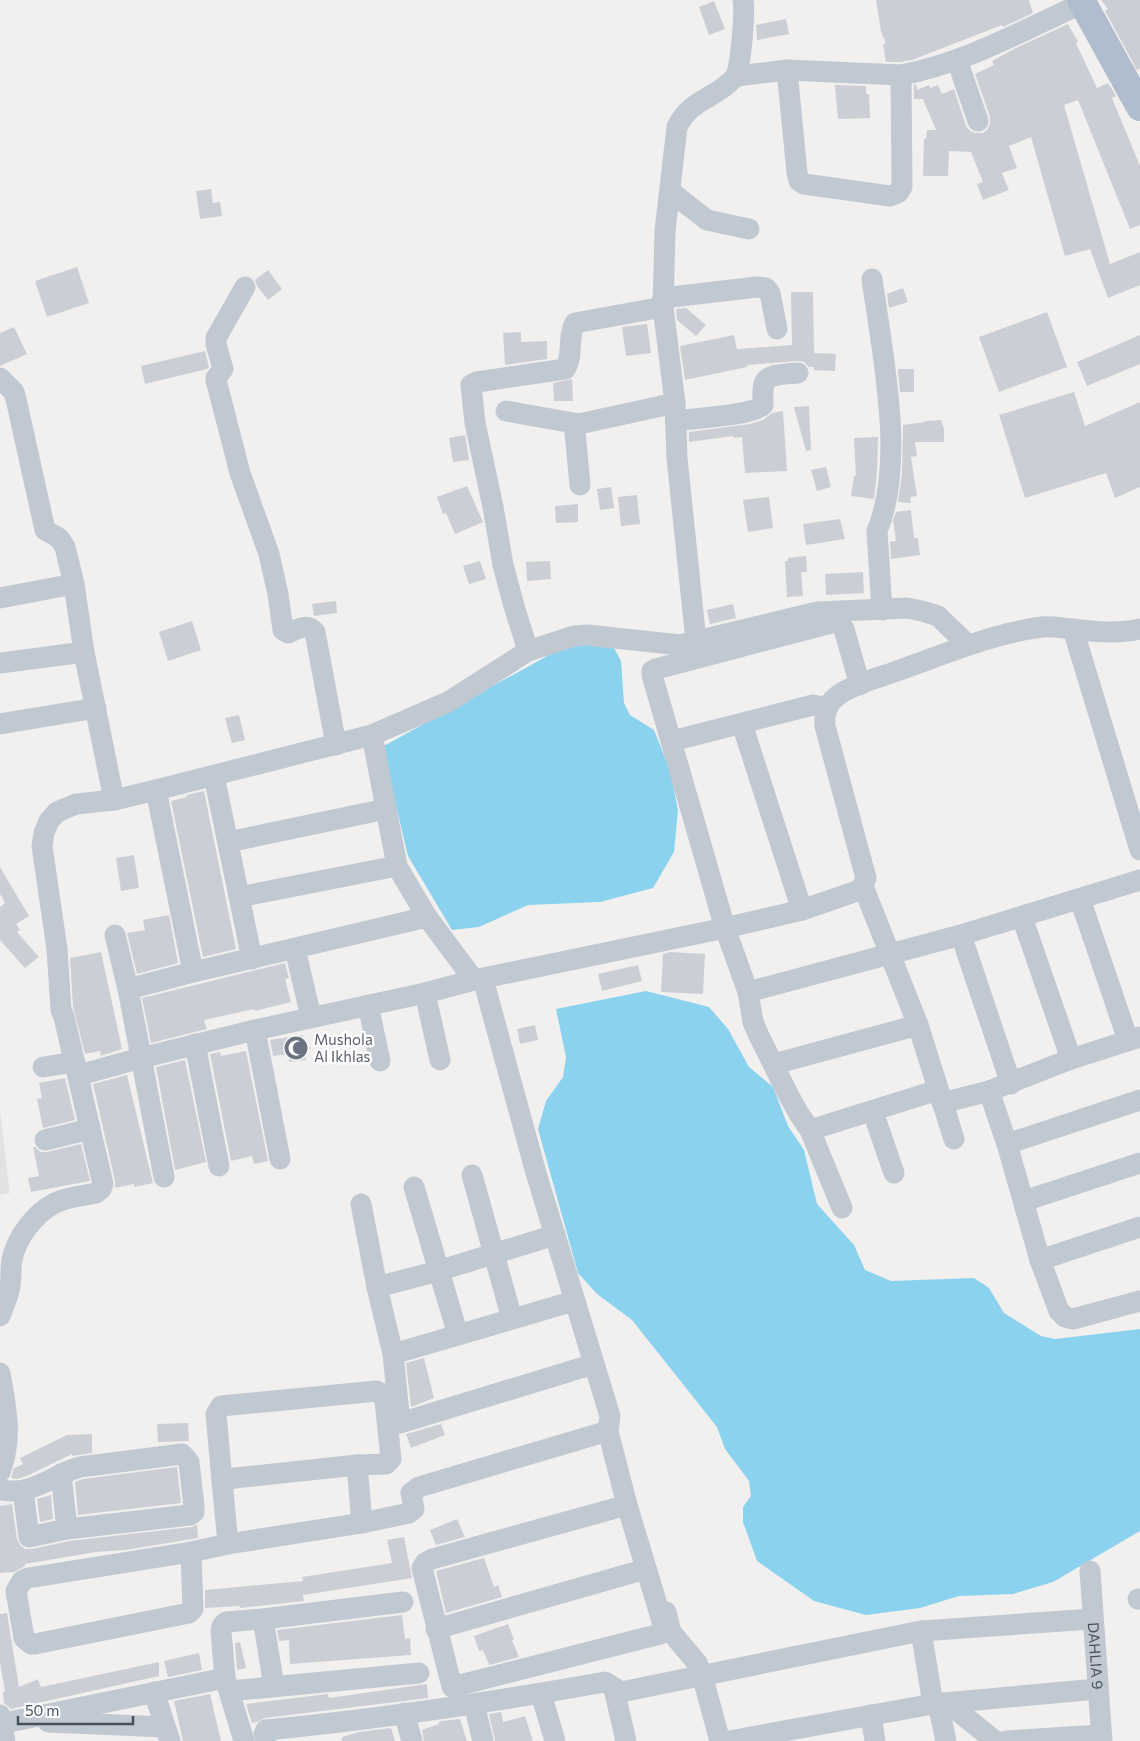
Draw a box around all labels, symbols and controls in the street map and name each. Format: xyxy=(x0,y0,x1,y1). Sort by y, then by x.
place label: Mushola Al Ikhlas xyxy=(314,1030,373,1065)
mosque icon: Mushola Al Ikhlas xyxy=(283,1035,309,1061)
street label: DAHLIA 9 xyxy=(1085,1622,1107,1690)
scale bar xyxy=(18,1694,132,1726)
text: 50 m xyxy=(25,1701,59,1719)

